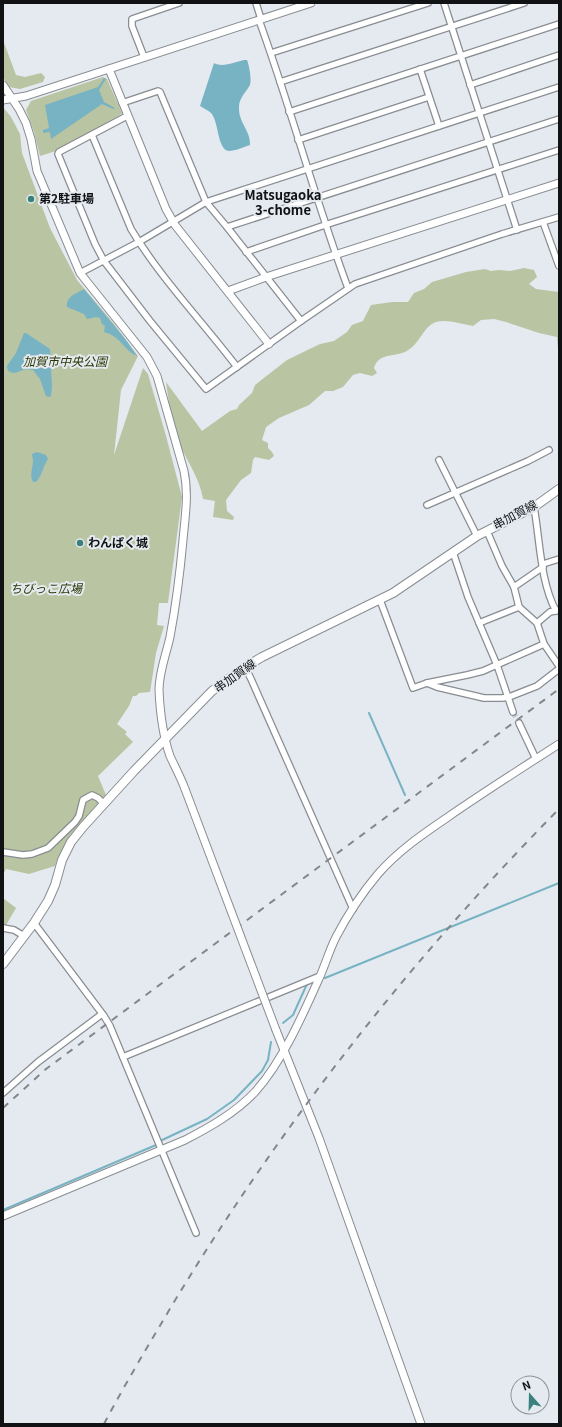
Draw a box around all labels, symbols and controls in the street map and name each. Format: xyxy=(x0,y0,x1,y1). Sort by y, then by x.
district label: Matsugaoka 3-chome xyxy=(245,185,321,219)
place label: 第2駐車場 xyxy=(39,189,94,206)
marker: 第2駐車場 xyxy=(26,194,36,204)
park label: 加賀市中央公園 xyxy=(23,352,109,369)
street label: 串加賀線 xyxy=(489,495,539,532)
place label: わんぱく城 xyxy=(88,533,148,550)
marker: わんぱく城 xyxy=(75,538,85,548)
park label: ちびっこ広場 xyxy=(10,579,84,596)
street label: 串加賀線 xyxy=(210,654,259,696)
north arrow xyxy=(510,1375,550,1415)
text: N xyxy=(520,1376,533,1394)

